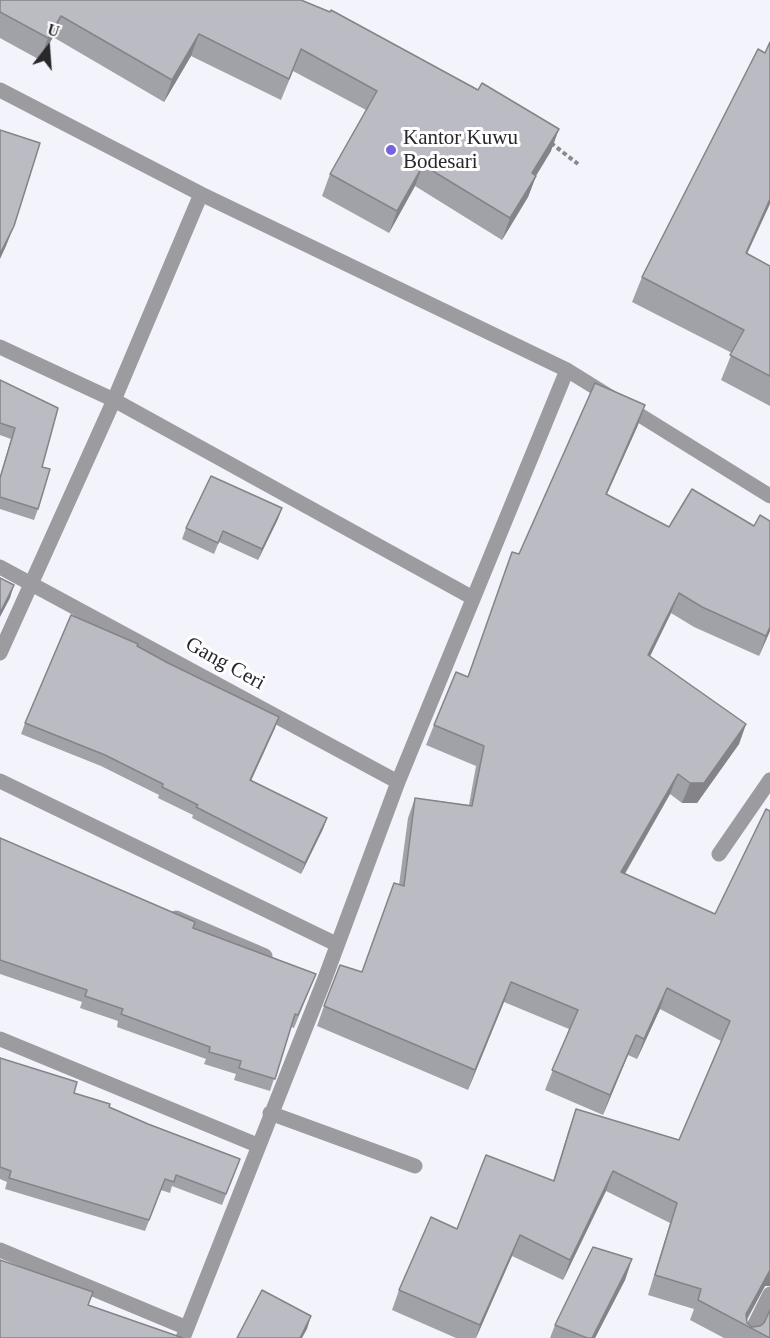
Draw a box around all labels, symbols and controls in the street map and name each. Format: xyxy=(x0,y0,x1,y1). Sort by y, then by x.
north arrow xyxy=(18,18,78,78)
text: U xyxy=(45,20,61,40)
place label: Kantor Kuwu Bodesari xyxy=(403,125,518,175)
marker: Kantor Kuwu Bodesari xyxy=(384,143,398,157)
street label: Gang Ceri xyxy=(181,632,269,696)

